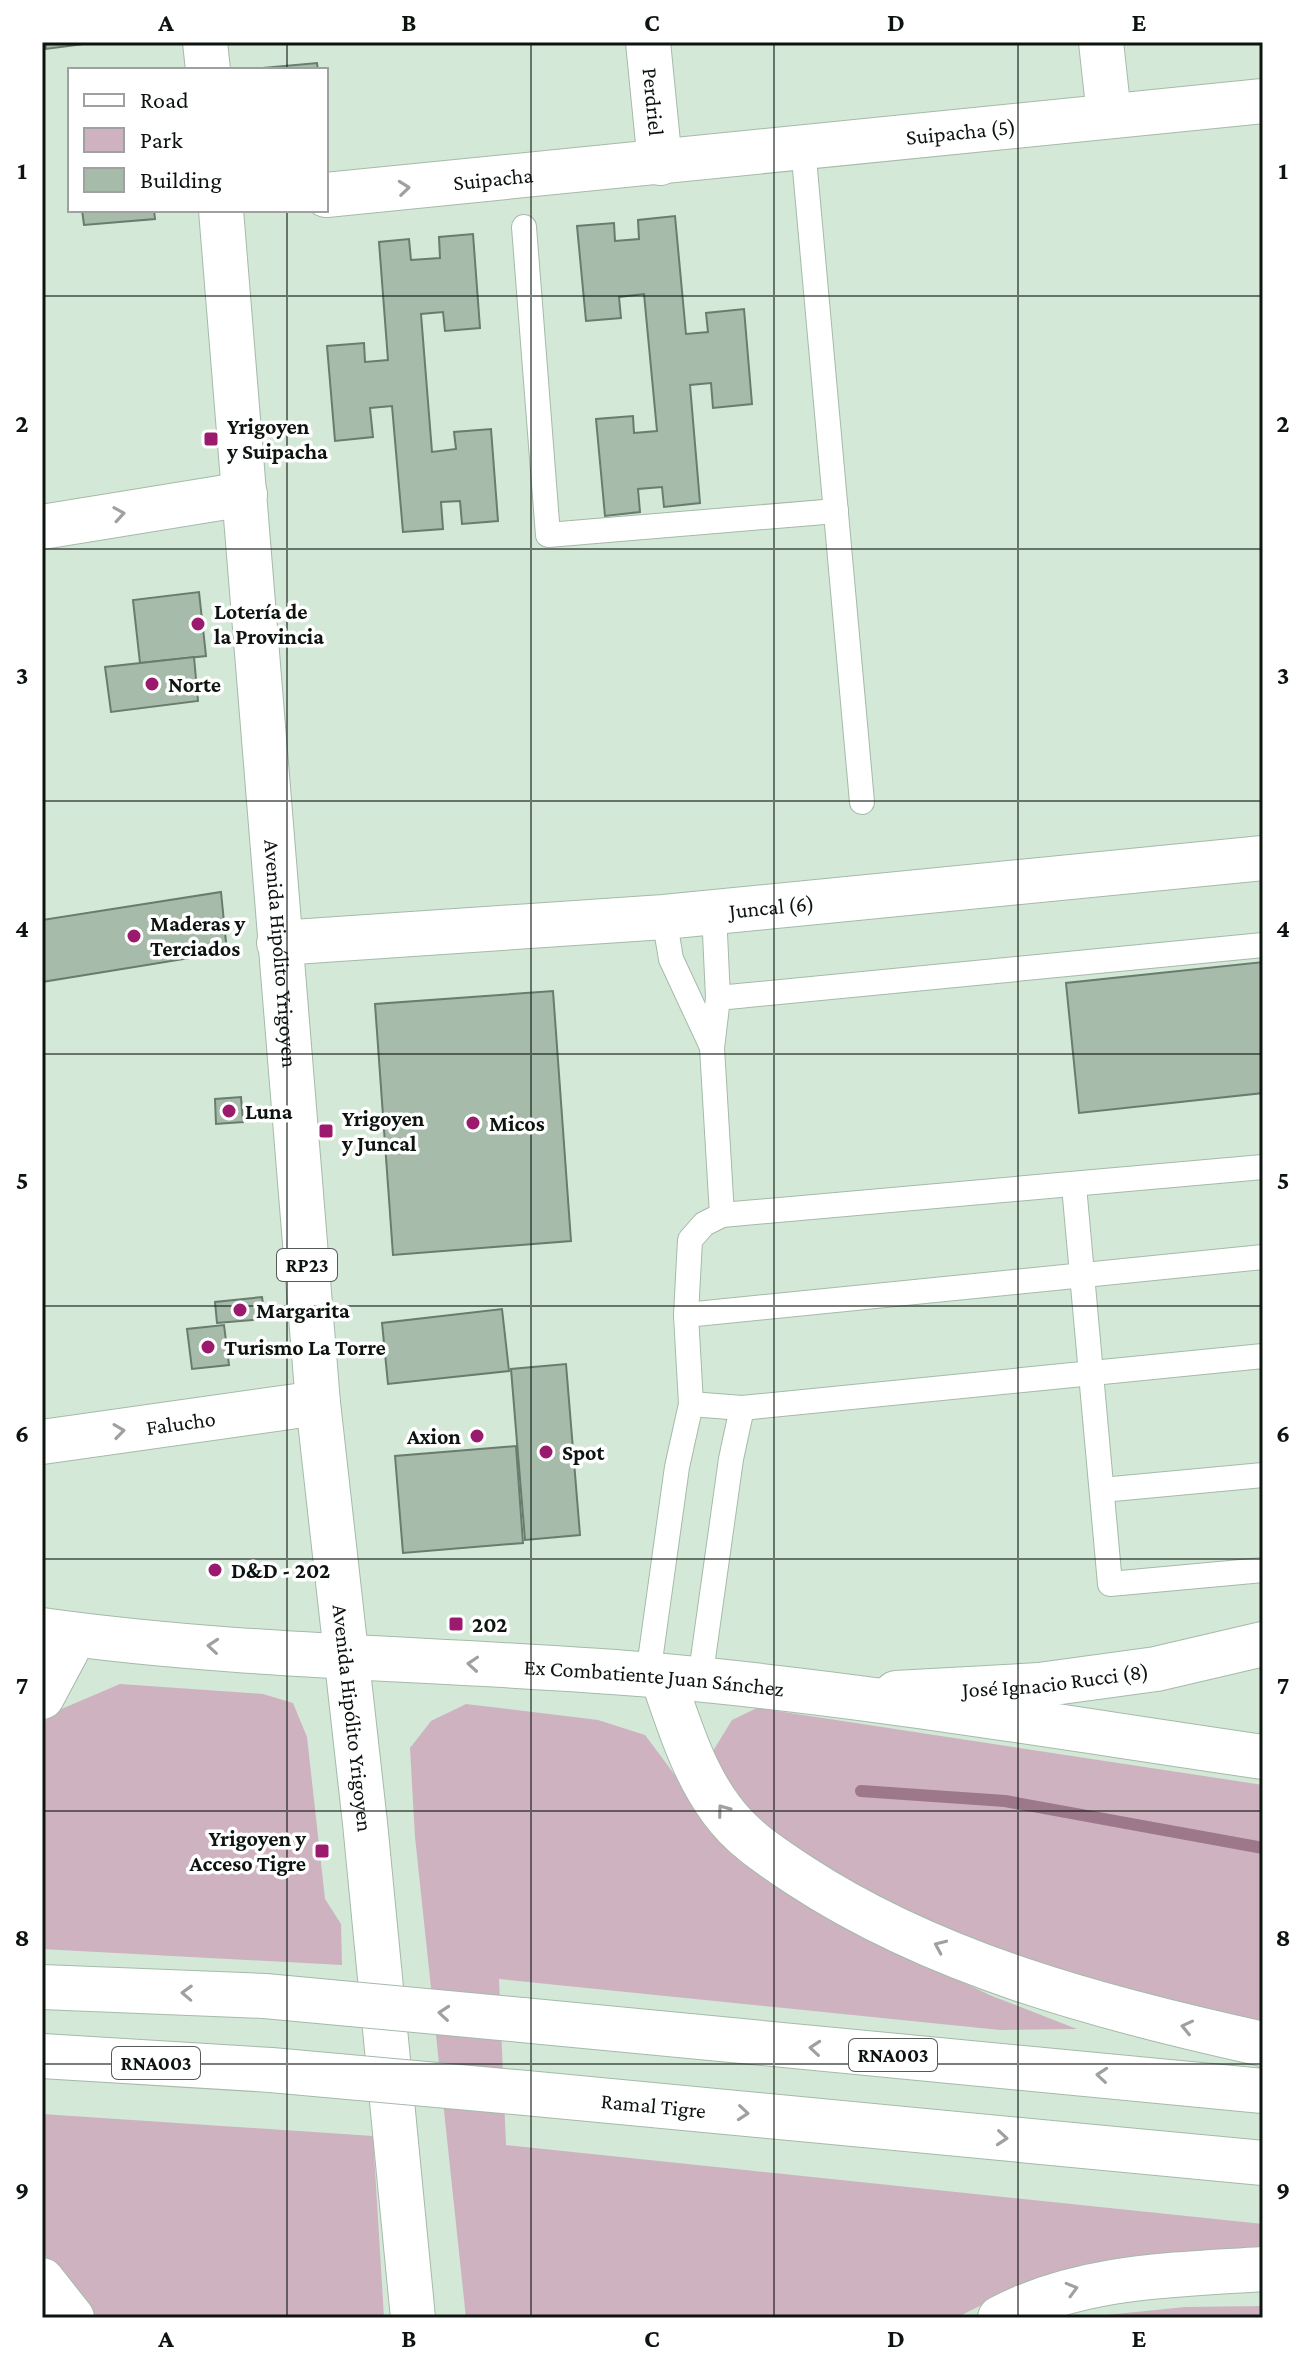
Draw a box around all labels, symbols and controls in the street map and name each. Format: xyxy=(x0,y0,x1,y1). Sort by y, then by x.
text: A xyxy=(157,8,174,37)
text: B xyxy=(401,8,417,37)
text: C xyxy=(644,8,660,37)
text: D xyxy=(887,8,905,37)
text: E xyxy=(1132,8,1147,37)
street label: Perdriel xyxy=(638,67,669,137)
legend xyxy=(68,68,328,212)
text: Road xyxy=(140,86,189,113)
street label: Suipacha (5) xyxy=(905,114,1017,150)
text: Park xyxy=(140,126,183,153)
text: 1 xyxy=(17,156,27,185)
text: 1 xyxy=(1278,156,1288,185)
street label: Suipacha xyxy=(452,162,535,195)
text: Building xyxy=(140,166,222,193)
one-way arrow xyxy=(398,179,411,196)
text: 2 xyxy=(15,409,29,438)
text: 2 xyxy=(1276,409,1290,438)
place label: Yrigoyen y Suipacha xyxy=(226,414,328,464)
marker: Yrigoyen y Suipacha xyxy=(202,430,220,448)
one-way arrow xyxy=(112,507,126,524)
place label: Lotería de la Provincia xyxy=(214,599,324,649)
marker: Lotería de la Provincia xyxy=(189,615,207,633)
text: 3 xyxy=(16,661,28,690)
text: 3 xyxy=(1277,661,1289,690)
place label: Norte xyxy=(168,672,221,697)
marker: Norte xyxy=(143,675,161,693)
street label: Avenida Hipólito Yrigoyen xyxy=(259,838,303,1069)
street label: Juncal (6) xyxy=(726,890,816,924)
place label: Maderas y Terciados xyxy=(150,911,245,961)
text: 4 xyxy=(15,914,29,943)
text: 4 xyxy=(1276,914,1290,943)
marker: Maderas y Terciados xyxy=(125,927,143,945)
place label: Luna xyxy=(245,1099,293,1124)
marker: Luna xyxy=(220,1102,238,1120)
place label: Yrigoyen y Juncal xyxy=(341,1106,425,1156)
place label: Micos xyxy=(489,1111,545,1136)
marker: Micos xyxy=(464,1114,482,1132)
marker: Yrigoyen y Juncal xyxy=(317,1122,335,1140)
text: 5 xyxy=(16,1166,28,1195)
text: 5 xyxy=(1277,1166,1289,1195)
road number: RP23 xyxy=(277,1249,337,1281)
place label: Margarita xyxy=(256,1298,350,1323)
marker: Margarita xyxy=(231,1301,249,1319)
place label: Turismo La Torre xyxy=(224,1335,386,1360)
marker: Turismo La Torre xyxy=(199,1338,217,1356)
street label: Falucho xyxy=(144,1406,217,1440)
text: 6 xyxy=(15,1419,29,1448)
text: 6 xyxy=(1276,1419,1290,1448)
one-way arrow xyxy=(112,1423,126,1440)
place label: Axion xyxy=(406,1424,461,1449)
marker: Axion xyxy=(468,1427,486,1445)
place label: Spot xyxy=(562,1440,606,1465)
marker: Spot xyxy=(537,1443,555,1461)
place label: D&D - 202 xyxy=(231,1558,330,1583)
marker: D&D - 202 xyxy=(206,1561,224,1579)
street label: Avenida Hipólito Yrigoyen xyxy=(328,1603,378,1833)
place label: 202 xyxy=(472,1612,508,1637)
marker: 202 xyxy=(447,1615,465,1633)
one-way arrow xyxy=(206,1638,219,1655)
street label: Ex Combatiente Juan Sánchez xyxy=(523,1654,785,1701)
one-way arrow xyxy=(466,1656,479,1673)
street label: José Ignacio Rucci (8) xyxy=(959,1658,1151,1702)
text: 7 xyxy=(16,1671,28,1700)
text: 7 xyxy=(1277,1671,1289,1700)
one-way arrow xyxy=(718,1804,732,1818)
place label: Yrigoyen y Acceso Tigre xyxy=(188,1826,306,1876)
marker: Yrigoyen y Acceso Tigre xyxy=(313,1842,331,1860)
text: 8 xyxy=(14,1923,30,1952)
text: 8 xyxy=(1275,1923,1291,1952)
one-way arrow xyxy=(934,1940,948,1956)
one-way arrow xyxy=(180,1984,193,2001)
one-way arrow xyxy=(438,2004,451,2021)
one-way arrow xyxy=(1180,2019,1194,2036)
one-way arrow xyxy=(808,2039,821,2056)
road number: RNA003 xyxy=(849,2039,937,2071)
road number: RNA003 xyxy=(112,2047,200,2079)
one-way arrow xyxy=(1095,2067,1108,2084)
street label: Ramal Tigre xyxy=(600,2088,707,2123)
one-way arrow xyxy=(737,2105,750,2122)
one-way arrow xyxy=(996,2129,1009,2146)
text: 9 xyxy=(15,2176,29,2205)
text: 9 xyxy=(1276,2176,1290,2205)
one-way arrow xyxy=(1065,2282,1078,2298)
text: A xyxy=(157,2324,174,2353)
text: B xyxy=(401,2324,417,2353)
text: C xyxy=(644,2324,660,2353)
text: D xyxy=(887,2324,905,2353)
text: E xyxy=(1132,2324,1147,2353)

